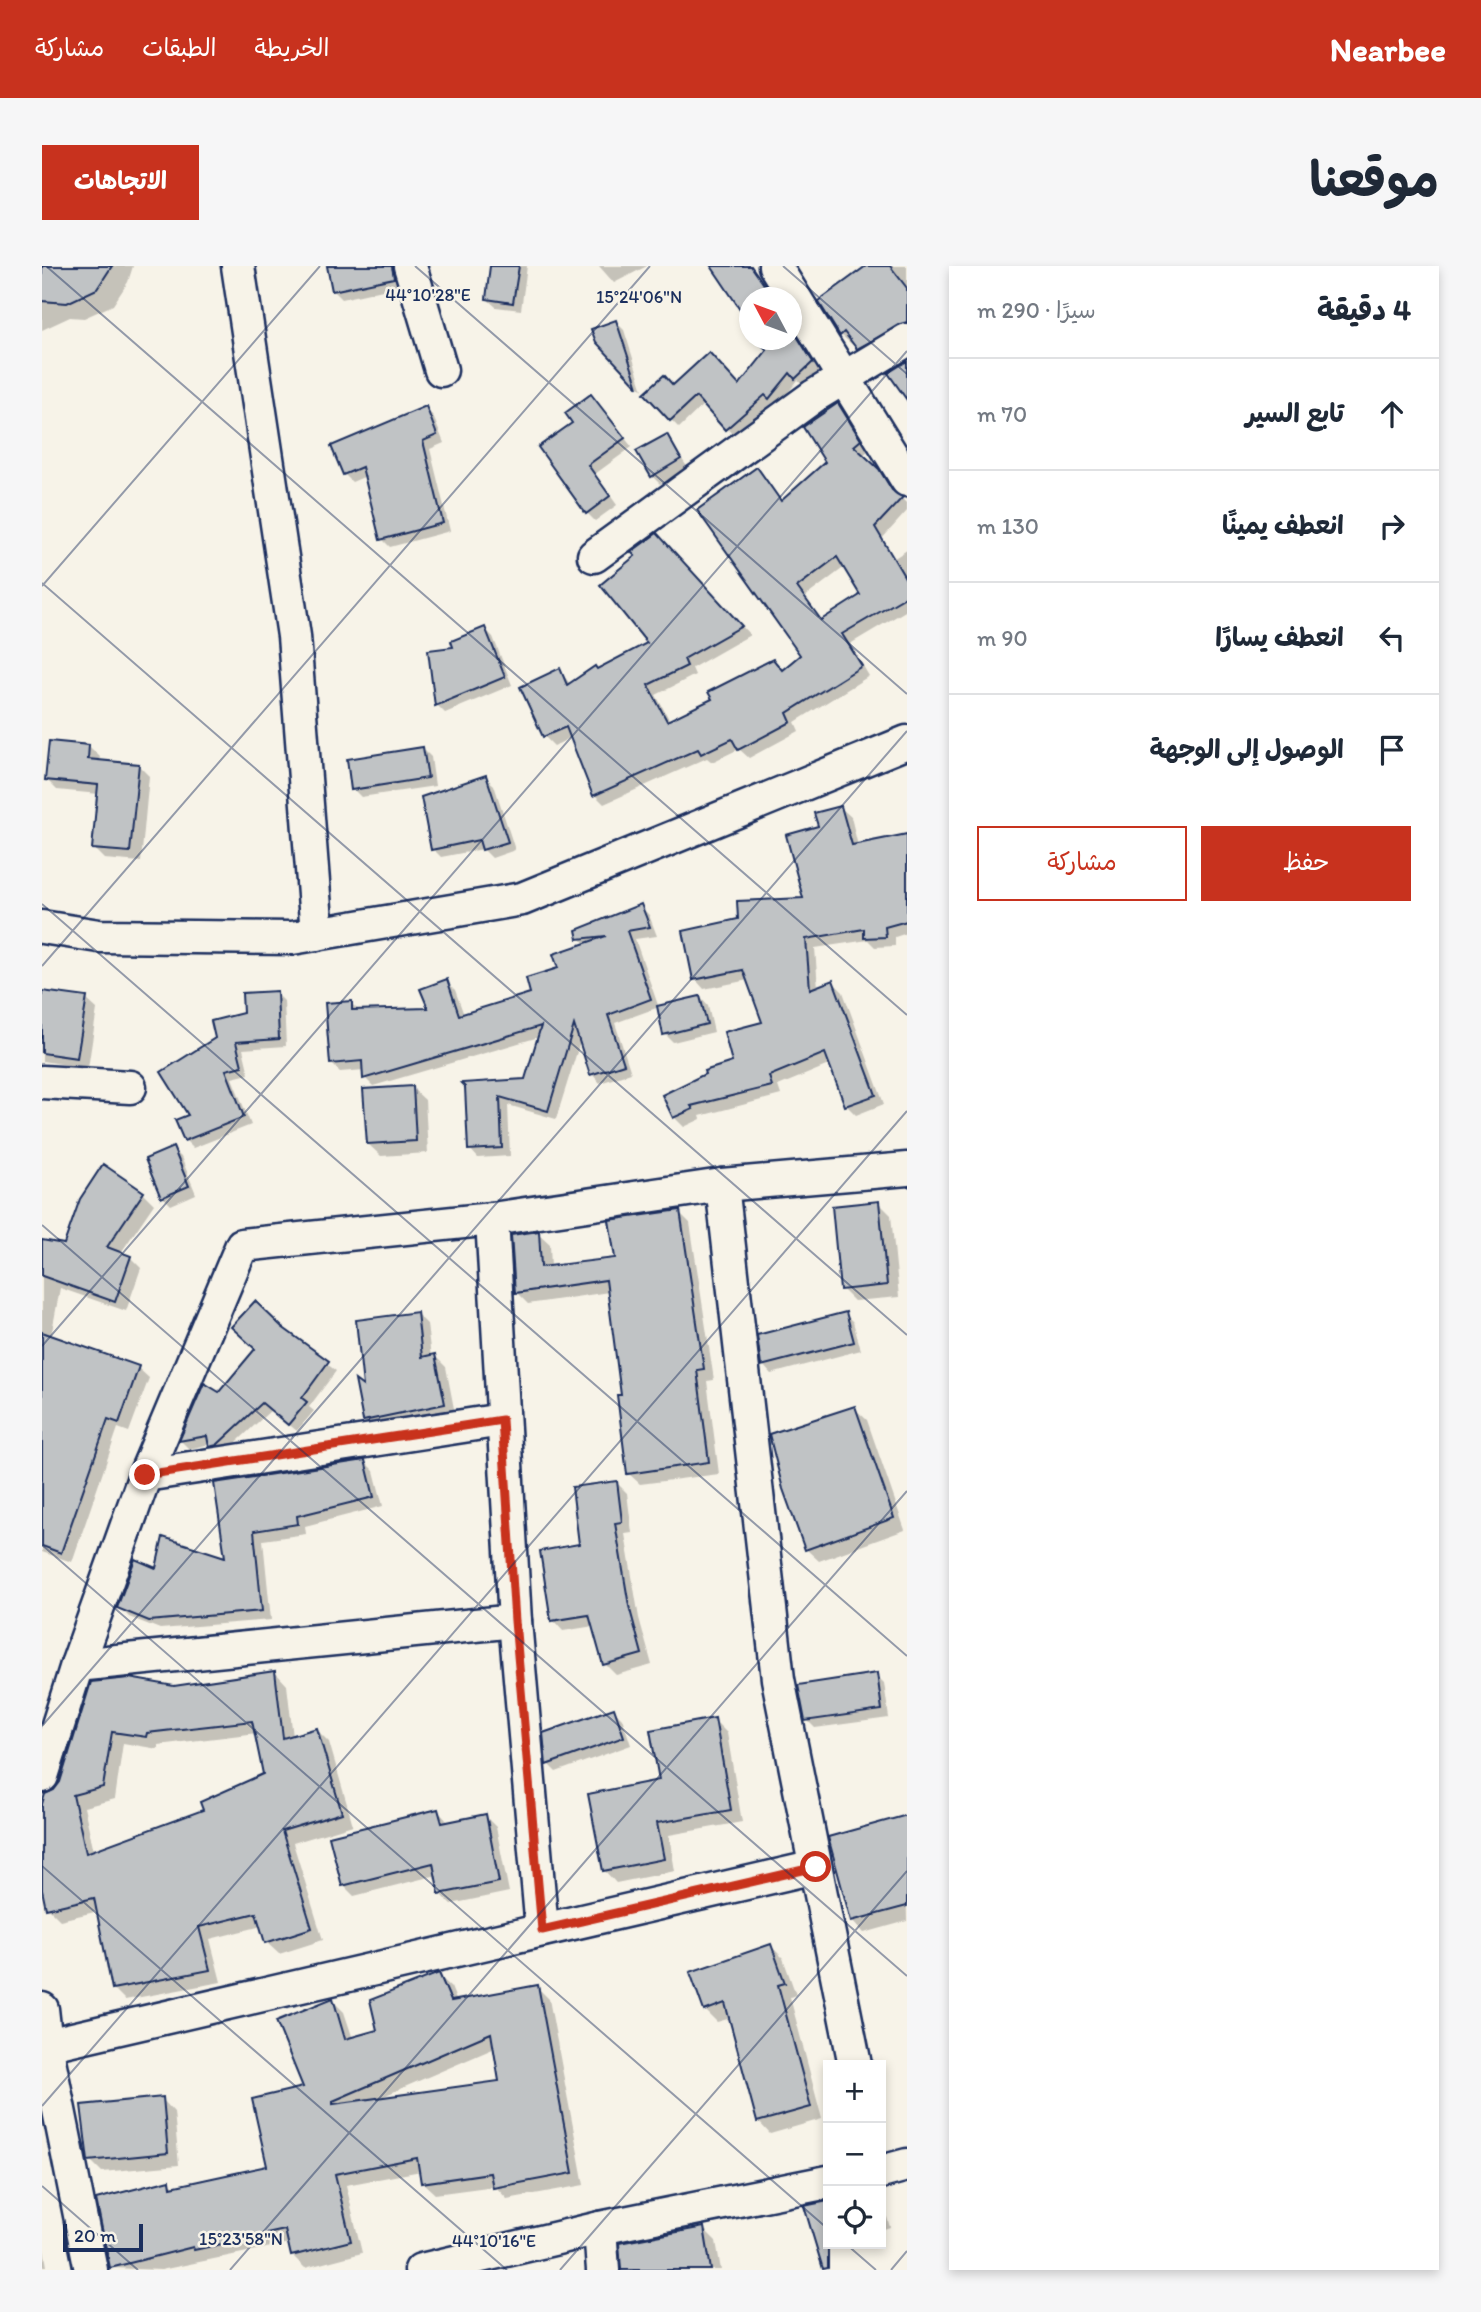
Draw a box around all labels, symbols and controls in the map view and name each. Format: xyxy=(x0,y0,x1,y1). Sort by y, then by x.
text: Nearbee xyxy=(1330,30,1446,69)
text: مشاركة xyxy=(35,33,104,62)
text: الطبقات xyxy=(142,33,217,62)
text: الخريطة xyxy=(255,33,329,62)
button: الاتجاهات xyxy=(42,145,199,220)
text: موقعنا xyxy=(1309,149,1439,208)
text: 44°10'28"E xyxy=(385,284,471,306)
text: 15°24'06"N xyxy=(596,286,682,308)
north arrow xyxy=(739,287,802,350)
text: 4 دقيقة xyxy=(1317,291,1411,328)
text: سيرًا · 290 m xyxy=(977,296,1096,324)
icon: ahead xyxy=(1373,395,1411,433)
text: تابع السير xyxy=(1246,397,1344,429)
text: 70 m xyxy=(977,400,1027,428)
icon: right xyxy=(1373,507,1411,545)
text: انعطف يمينًا xyxy=(1222,509,1344,541)
text: 130 m xyxy=(977,512,1039,540)
icon: left xyxy=(1373,619,1411,657)
text: انعطف يسارًا xyxy=(1215,621,1344,653)
text: 90 m xyxy=(977,624,1028,652)
icon: arrive xyxy=(1373,731,1411,769)
text: الوصول إلى الوجهة xyxy=(1150,733,1344,765)
button: مشاركة xyxy=(977,826,1187,901)
button: حفظ xyxy=(1201,826,1411,901)
route end xyxy=(129,1459,160,1490)
route start xyxy=(800,1851,831,1882)
map controls xyxy=(823,2060,886,2249)
button: + xyxy=(823,2060,886,2123)
button: − xyxy=(823,2123,886,2186)
button: locate xyxy=(823,2186,886,2249)
scale bar xyxy=(63,2221,144,2253)
text: 20 m xyxy=(74,2224,116,2247)
text: 15°23'58"N xyxy=(199,2228,283,2250)
text: 44°10'16"E xyxy=(452,2230,536,2252)

